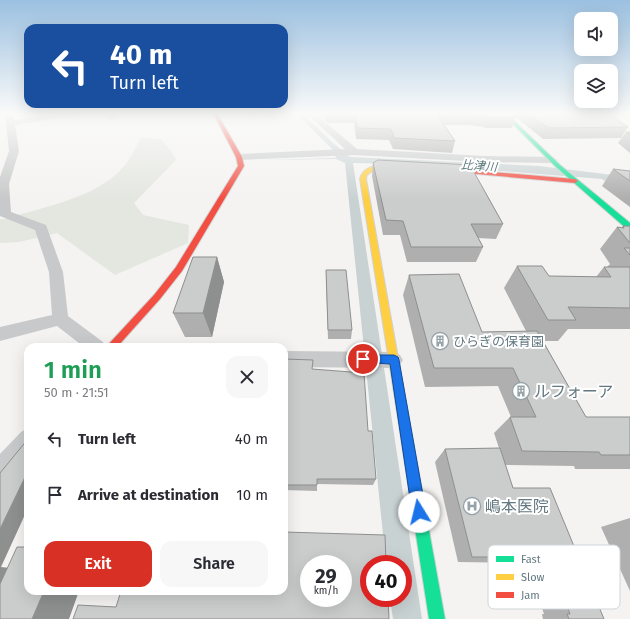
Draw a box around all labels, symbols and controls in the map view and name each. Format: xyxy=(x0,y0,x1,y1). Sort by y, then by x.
map controls xyxy=(574,12,618,108)
button: sound xyxy=(574,12,618,56)
text: 40 m xyxy=(110,38,173,71)
icon: left xyxy=(44,40,96,92)
button: layers xyxy=(574,64,618,108)
text: Turn left xyxy=(110,72,179,94)
water label: 比津川 xyxy=(461,158,499,174)
building icon: ひらぎの保育園 xyxy=(430,331,450,351)
place label: ひらぎの保育園 xyxy=(453,334,544,349)
pin xyxy=(346,342,380,376)
icon: arrive xyxy=(352,348,374,370)
text: 1 min xyxy=(44,356,102,384)
button: close xyxy=(226,356,268,398)
building icon: ルフォーア xyxy=(511,381,531,401)
place label: ルフォーア xyxy=(534,382,613,401)
text: 50 m · 21:51 xyxy=(44,385,109,400)
icon: left xyxy=(44,428,66,450)
text: Turn left xyxy=(78,430,136,448)
text: 40 m xyxy=(235,430,268,448)
icon: arrive xyxy=(44,484,66,506)
text: Arrive at destination xyxy=(78,486,219,504)
text: 10 m xyxy=(236,486,268,504)
position arrow xyxy=(398,491,440,533)
hospital icon: 嶋本医院 xyxy=(462,496,482,516)
place label: 嶋本医院 xyxy=(485,497,549,516)
button: Exit xyxy=(44,541,152,587)
button: Share xyxy=(160,541,268,587)
legend xyxy=(488,545,620,609)
text: Fast xyxy=(521,553,541,566)
speed limit sign: 40 xyxy=(360,555,412,607)
text: 29 xyxy=(315,564,337,588)
text: Slow xyxy=(521,571,545,584)
text: km/h xyxy=(314,585,338,597)
text: Jam xyxy=(521,589,540,602)

